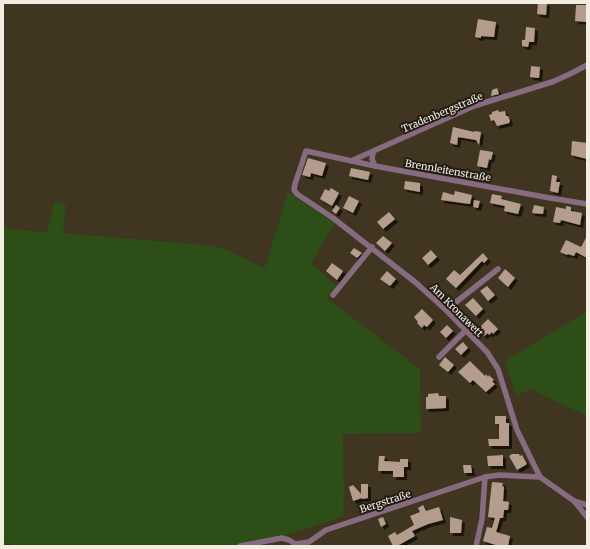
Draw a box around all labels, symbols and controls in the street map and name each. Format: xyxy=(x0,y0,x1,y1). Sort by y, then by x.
street label: Tradenbergstraße xyxy=(400,90,485,135)
street label: Brennleitenstraße xyxy=(404,157,492,184)
street label: Am Kronawett xyxy=(427,280,486,340)
street label: Bergstraße xyxy=(358,487,412,516)

